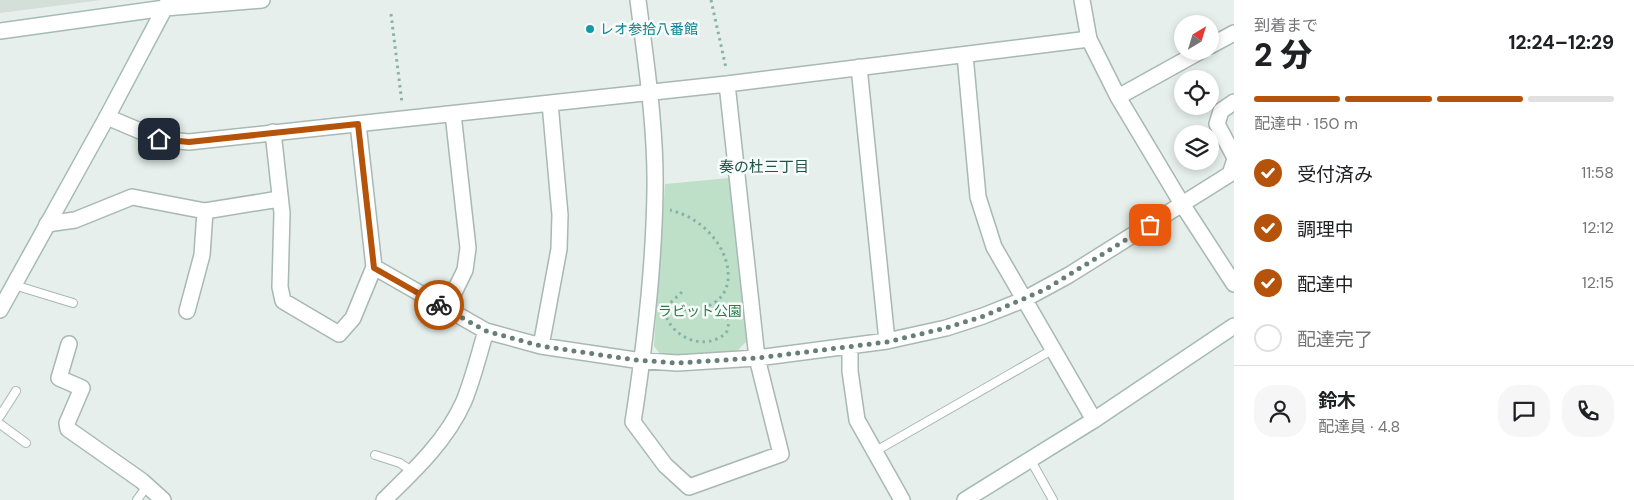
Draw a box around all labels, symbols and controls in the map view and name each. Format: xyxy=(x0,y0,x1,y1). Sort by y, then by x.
north arrow xyxy=(1174,15,1219,60)
map controls xyxy=(1174,15,1219,170)
text: 到着まで xyxy=(1254,15,1318,36)
place label: レオ参拾八番館 xyxy=(600,20,698,38)
marker: レオ参拾八番館 xyxy=(584,23,596,35)
text: 12:24–12:29 xyxy=(1509,30,1614,55)
text: 2 分 xyxy=(1254,34,1312,76)
button: locate xyxy=(1174,70,1219,115)
text: 配達中 · 150 m xyxy=(1254,113,1358,134)
pin xyxy=(138,118,180,160)
icon: home xyxy=(145,125,173,153)
button: layers xyxy=(1174,125,1219,170)
district label: 奏の杜三丁目 xyxy=(719,157,809,177)
icon: check xyxy=(1254,159,1282,187)
text: 受付済み xyxy=(1297,162,1373,187)
text: 11:58 xyxy=(1581,162,1614,183)
pin xyxy=(1129,204,1171,246)
icon: bag xyxy=(1136,211,1164,239)
icon: check xyxy=(1254,214,1282,242)
text: 調理中 xyxy=(1297,217,1354,242)
text: 12:12 xyxy=(1582,217,1614,238)
icon: check xyxy=(1254,269,1282,297)
text: 配達中 xyxy=(1297,272,1354,297)
text: 12:15 xyxy=(1582,272,1614,293)
courier xyxy=(414,280,464,330)
icon: bike xyxy=(425,291,453,319)
park label: ラビット公園 xyxy=(658,302,742,320)
text: 配達完了 xyxy=(1297,327,1373,352)
button: person xyxy=(1254,385,1306,437)
button: chat xyxy=(1498,385,1550,437)
button: phone xyxy=(1562,385,1614,437)
text: 鈴木 xyxy=(1318,388,1356,413)
text: 配達員 · 4.8 xyxy=(1318,416,1400,437)

